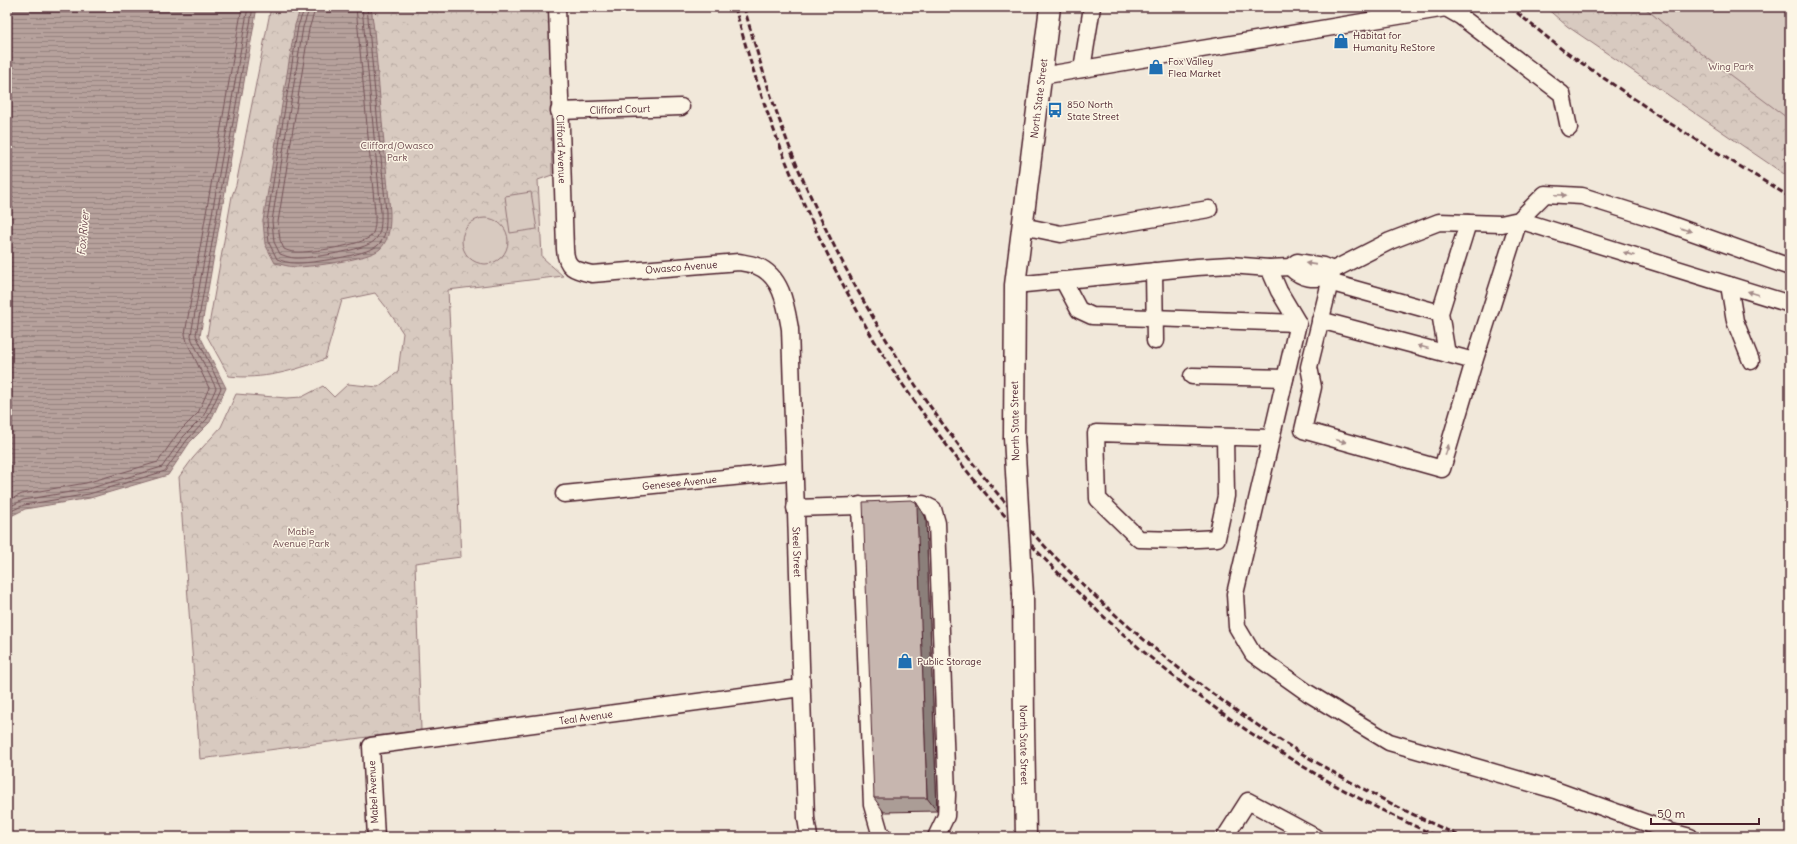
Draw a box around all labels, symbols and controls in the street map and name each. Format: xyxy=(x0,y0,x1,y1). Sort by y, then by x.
place label: Habitat for Humanity ReStore xyxy=(1353,29,1435,54)
shop icon: Habitat for Humanity ReStore xyxy=(1332,32,1350,50)
place label: Fox Valley Flea Market xyxy=(1168,55,1222,80)
street label: North State Street xyxy=(1027,57,1050,139)
shop icon: Fox Valley Flea Market xyxy=(1147,58,1165,76)
park label: Wing Park xyxy=(1708,60,1754,73)
place label: 850 North State Street xyxy=(1067,98,1120,123)
street label: Clifford Court xyxy=(589,101,651,116)
bus stop icon: 850 North State Street xyxy=(1046,101,1064,119)
street label: Clifford Avenue xyxy=(554,114,569,184)
park label: Clifford/Owasco Park xyxy=(360,139,434,164)
one-way arrow xyxy=(1555,191,1567,198)
water label: Fox River xyxy=(74,208,92,256)
one-way arrow xyxy=(1680,227,1692,233)
one-way arrow xyxy=(1622,251,1634,257)
street label: Owasco Avenue xyxy=(645,257,718,276)
one-way arrow xyxy=(1305,261,1317,267)
one-way arrow xyxy=(1746,290,1758,296)
one-way arrow xyxy=(1416,344,1429,350)
street label: North State Street xyxy=(1008,380,1022,461)
one-way arrow xyxy=(1335,438,1347,444)
one-way arrow xyxy=(1444,444,1450,456)
street label: Genesee Avenue xyxy=(641,472,717,493)
park label: Mable Avenue Park xyxy=(273,525,329,550)
street label: Steel Street xyxy=(790,526,805,578)
shop icon: Public Storage xyxy=(896,652,914,670)
place label: Public Storage xyxy=(917,655,981,668)
street label: North State Street xyxy=(1017,705,1032,786)
street label: Teal Avenue xyxy=(558,707,613,727)
street label: Mabel Avenue xyxy=(365,760,381,824)
scale bar xyxy=(1651,800,1759,826)
text: 50 m xyxy=(1657,806,1686,821)

